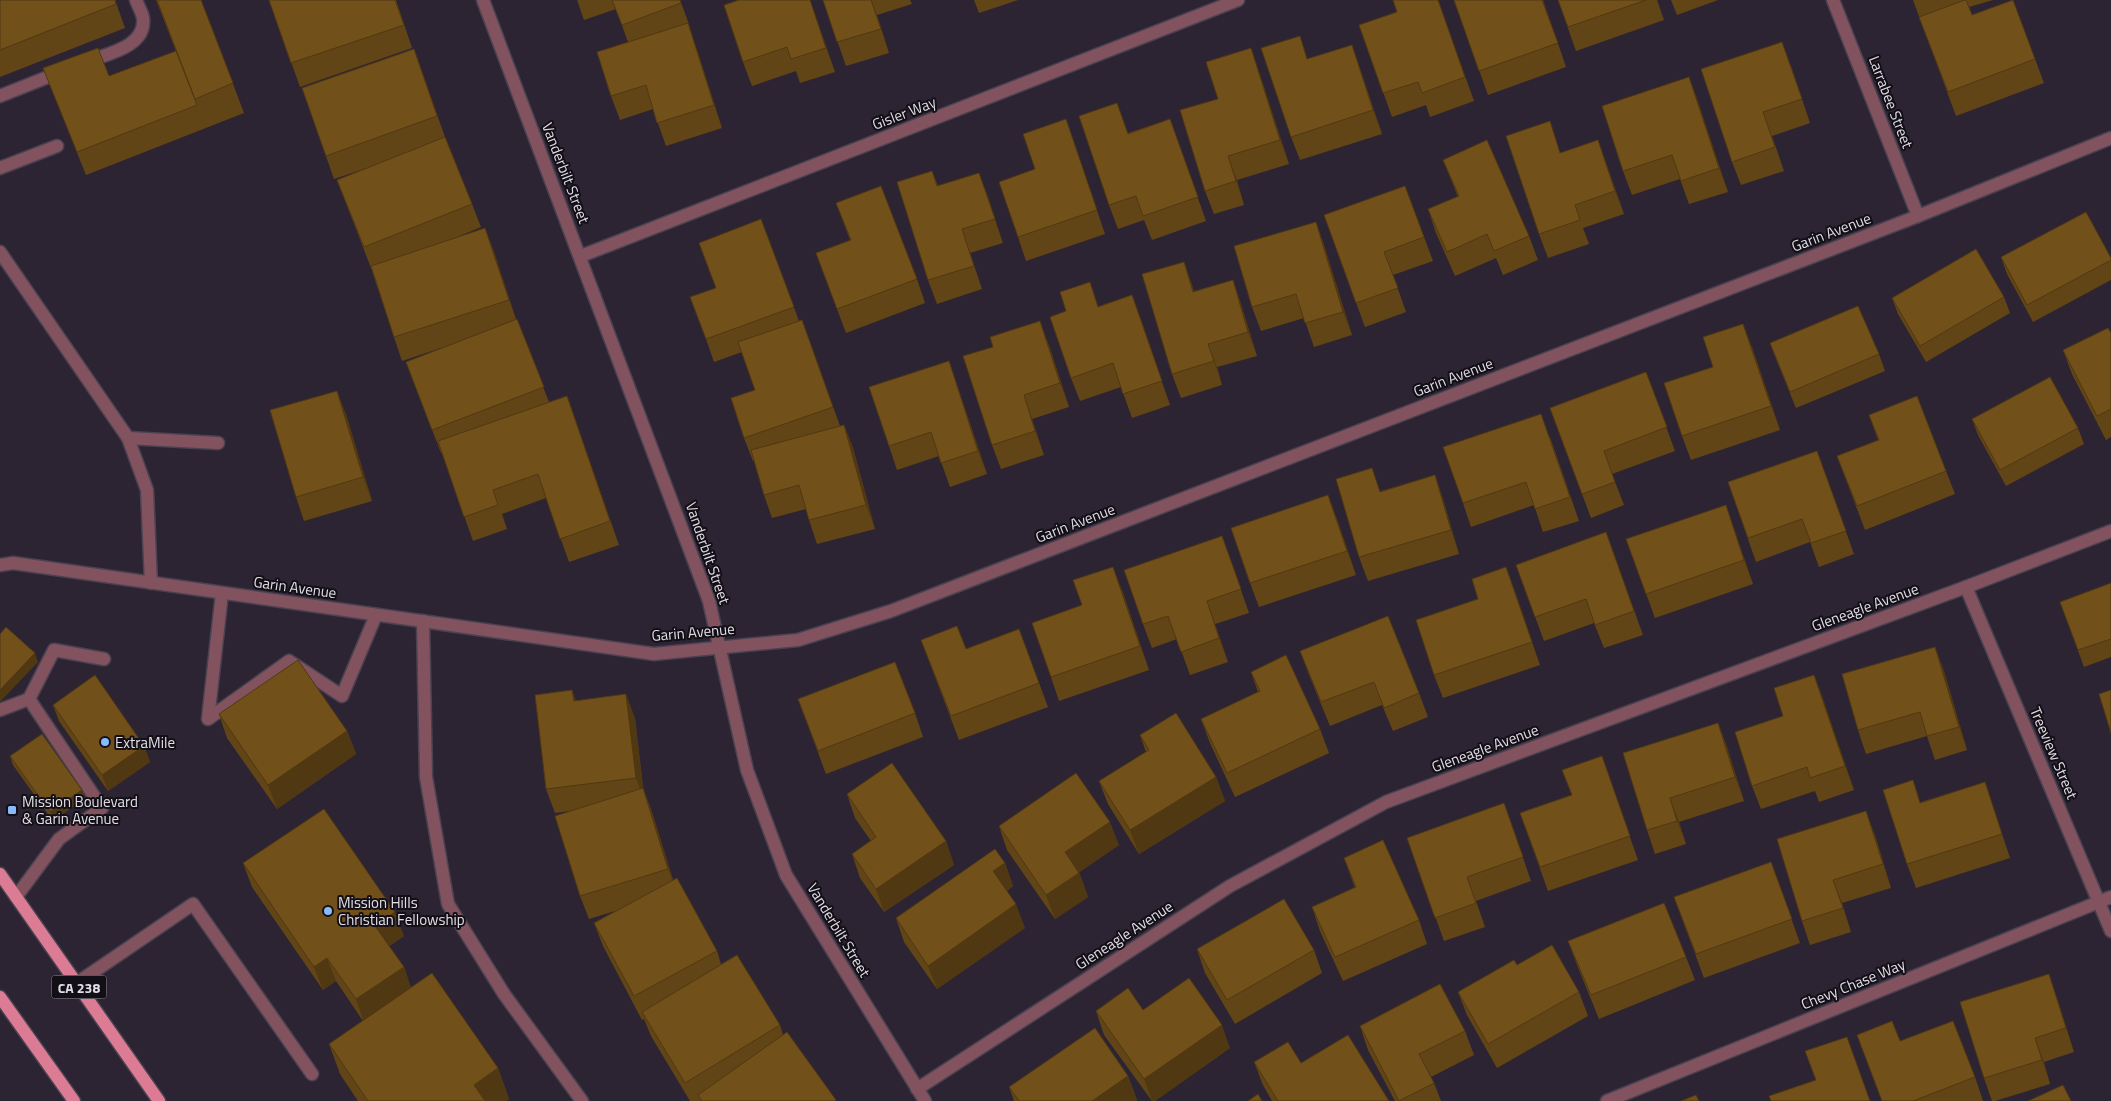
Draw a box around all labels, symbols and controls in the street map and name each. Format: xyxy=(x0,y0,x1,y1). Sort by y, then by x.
street label: Larrabee Street xyxy=(1863,52,1919,152)
street label: Gisler Way xyxy=(869,90,939,136)
street label: Vanderbilt Street xyxy=(536,119,596,228)
street label: Garin Avenue xyxy=(1788,206,1874,258)
street label: Garin Avenue xyxy=(1410,351,1496,403)
street label: Garin Avenue xyxy=(1032,497,1118,549)
street label: Vanderbilt Street xyxy=(680,499,736,608)
street label: Garin Avenue xyxy=(252,570,338,604)
street label: Gleneagle Avenue xyxy=(1808,577,1922,637)
street label: Garin Avenue xyxy=(650,617,736,647)
street label: Treeview Street xyxy=(2024,703,2084,803)
street label: Gleneagle Avenue xyxy=(1428,718,1542,778)
place label: ExtraMile xyxy=(115,731,175,754)
marker: ExtraMile xyxy=(99,736,111,748)
place label: Mission Boulevard & Garin Avenue xyxy=(22,790,138,830)
marker: Mission Boulevard & Garin Avenue xyxy=(6,804,18,816)
street label: Vanderbilt Street xyxy=(802,878,877,982)
place label: Mission Hills Christian Fellowship xyxy=(338,891,465,931)
street label: Gleneagle Avenue xyxy=(1071,895,1177,975)
marker: Mission Hills Christian Fellowship xyxy=(322,905,334,917)
street label: Chevy Chase Way xyxy=(1797,953,1909,1015)
road number: CA 238 xyxy=(52,976,106,999)

